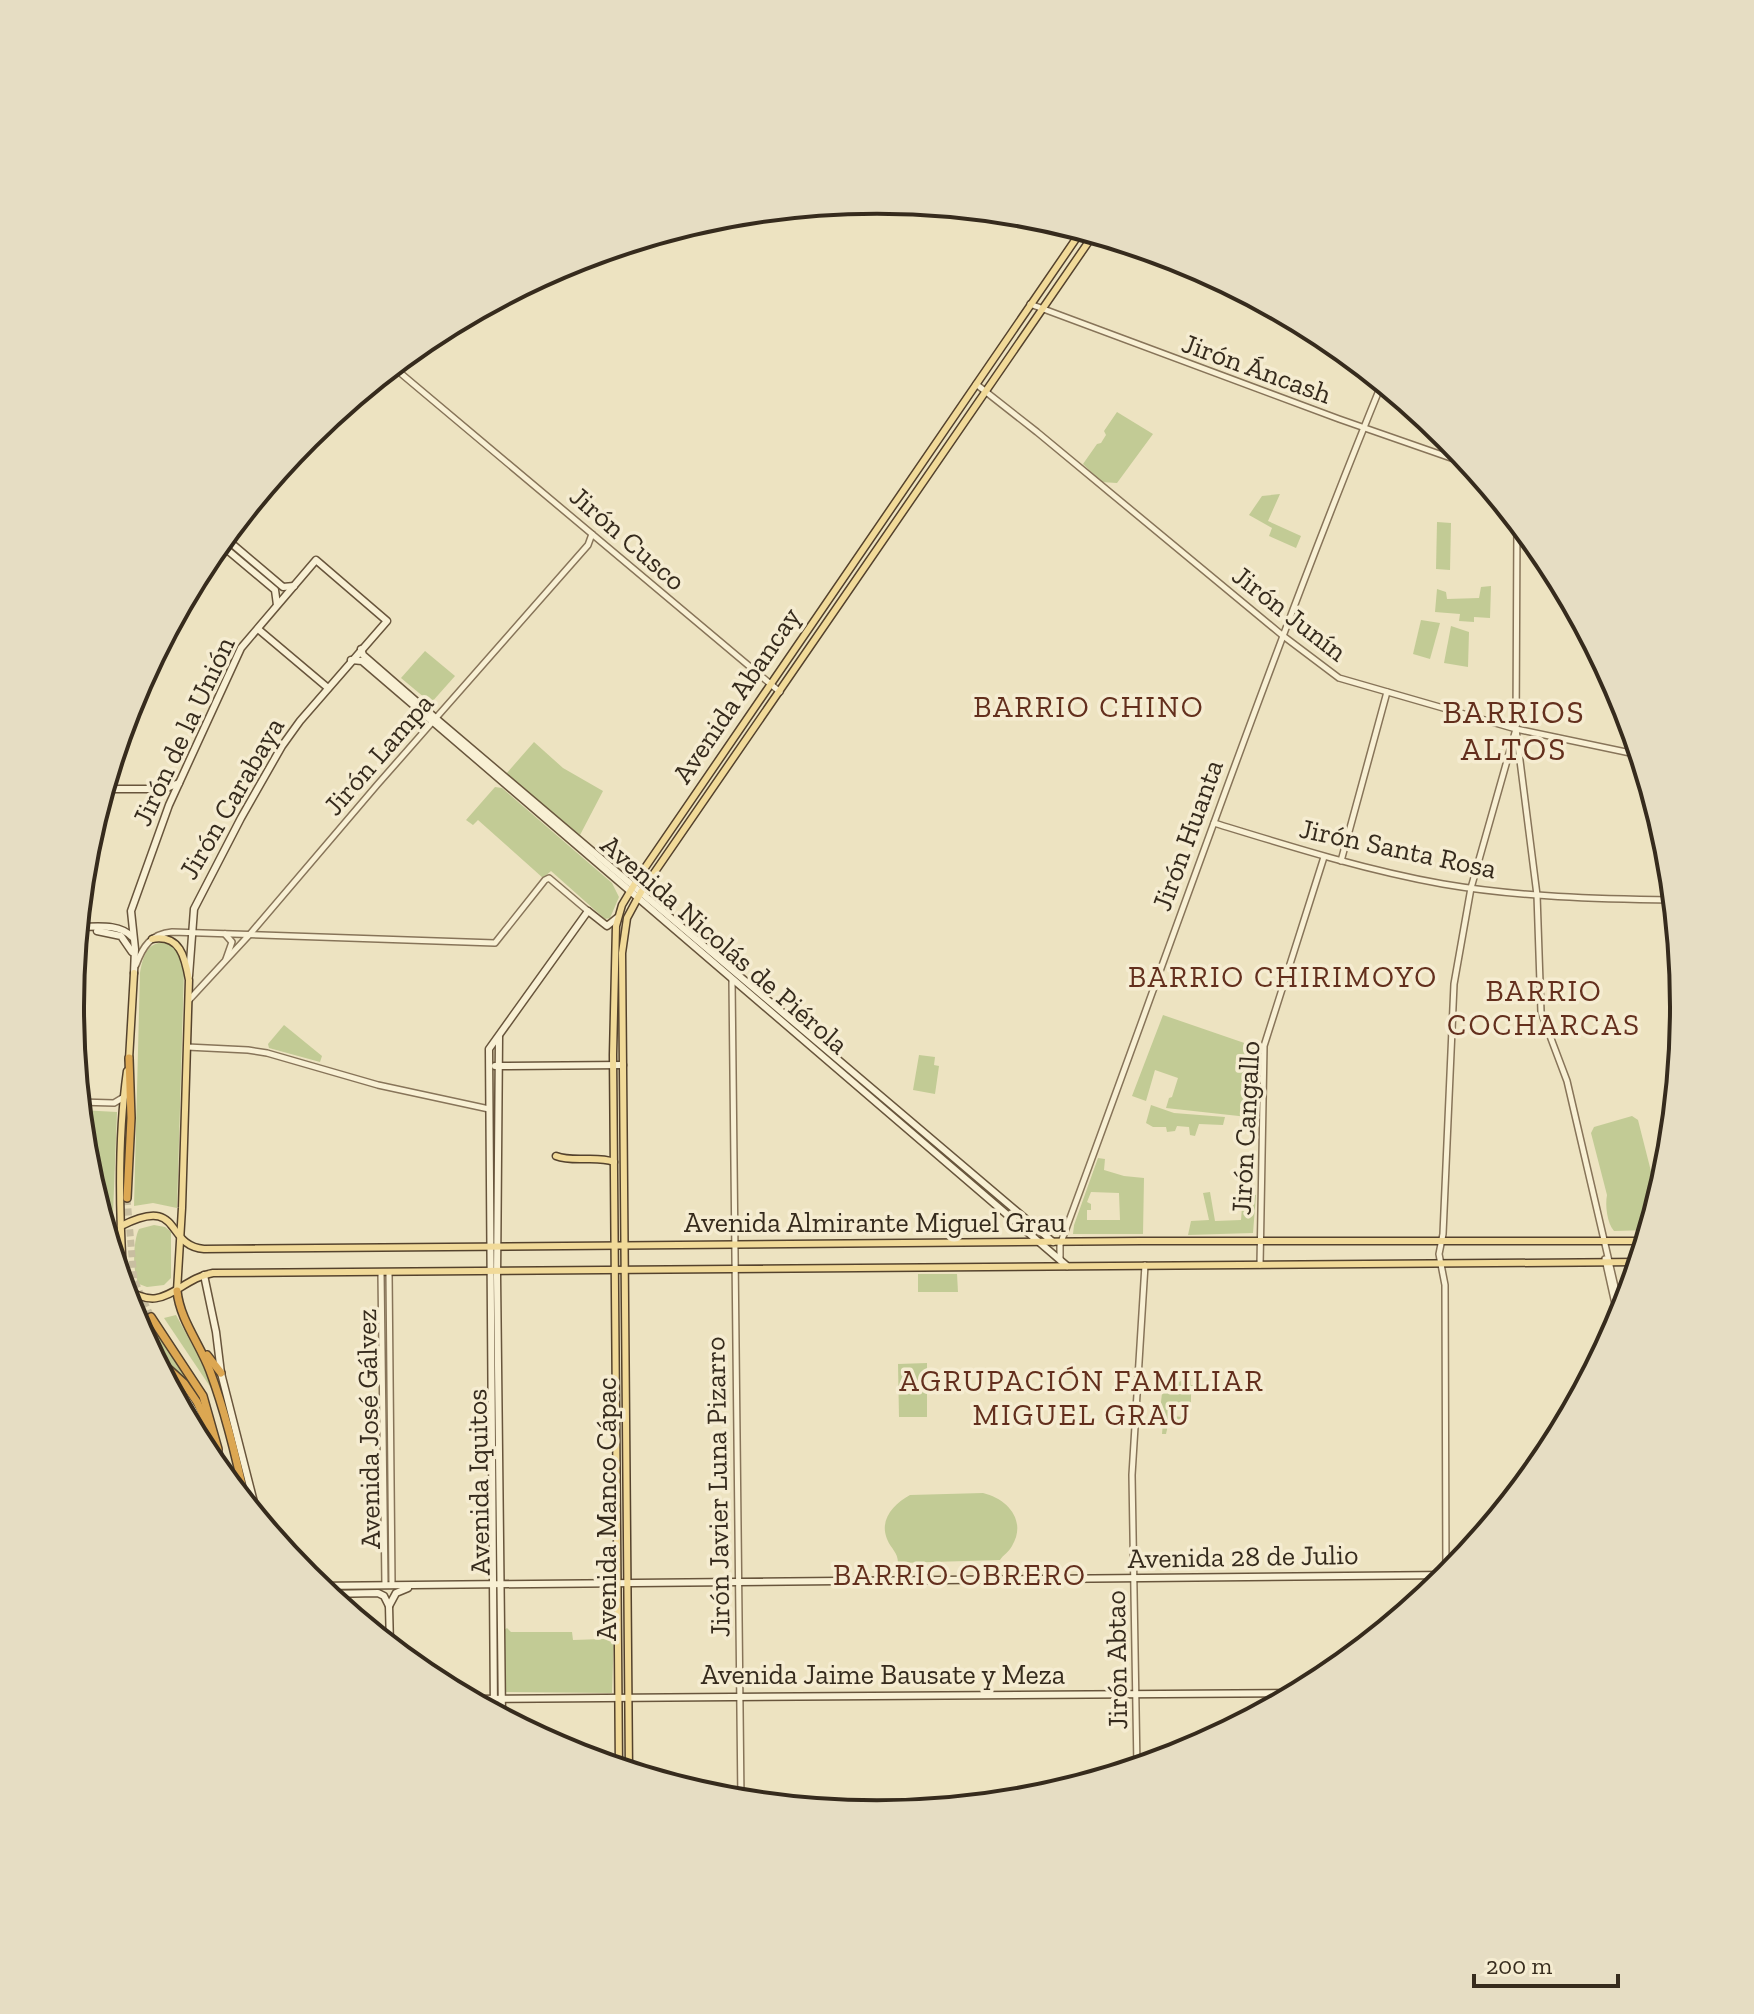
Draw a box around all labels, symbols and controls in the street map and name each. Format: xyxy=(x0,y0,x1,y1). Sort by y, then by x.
street label: Jirón Áncash xyxy=(1178,326,1336,411)
street label: Jirón Cusco xyxy=(563,479,692,597)
street label: Jirón Junín xyxy=(1226,559,1353,668)
street label: Avenida Abancay xyxy=(665,601,808,789)
street label: Jirón de la Unión xyxy=(125,632,242,831)
street label: Jirón Lampa xyxy=(317,686,441,822)
district label: BARRIO CHINO xyxy=(973,689,1205,725)
district label: BARRIOS ALTOS xyxy=(1442,693,1586,768)
street label: Jirón Carabaya xyxy=(172,711,291,885)
street label: Jirón Huanta xyxy=(1145,755,1230,915)
street label: Jirón Santa Rosa xyxy=(1296,812,1500,886)
street label: Avenida Nicolás de Piérola xyxy=(594,828,855,1061)
district label: BARRIO CHIRIMOYO xyxy=(1128,959,1438,995)
district label: BARRIO COCHARCAS xyxy=(1447,973,1641,1043)
street label: Jirón Cangallo xyxy=(1224,1040,1267,1216)
street label: Avenida Almirante Miguel Grau xyxy=(684,1206,1066,1239)
street label: Avenida José Gálvez xyxy=(350,1308,387,1550)
street label: Jirón Javier Luna Pizarro xyxy=(698,1336,737,1638)
district label: AGRUPACIÓN FAMILIAR MIGUEL GRAU xyxy=(899,1363,1265,1433)
street label: Avenida Manco Cápac xyxy=(590,1377,623,1641)
street label: Avenida Iquitos xyxy=(460,1388,497,1576)
street label: Avenida 28 de Julio xyxy=(1127,1538,1359,1575)
district label: BARRIO OBRERO xyxy=(833,1557,1087,1593)
street label: Jirón Abtao xyxy=(1099,1590,1134,1730)
street label: Avenida Jaime Bausate y Meza xyxy=(701,1658,1066,1691)
scale bar xyxy=(1474,1938,1618,1988)
text: 200 m xyxy=(1486,1951,1552,1980)

